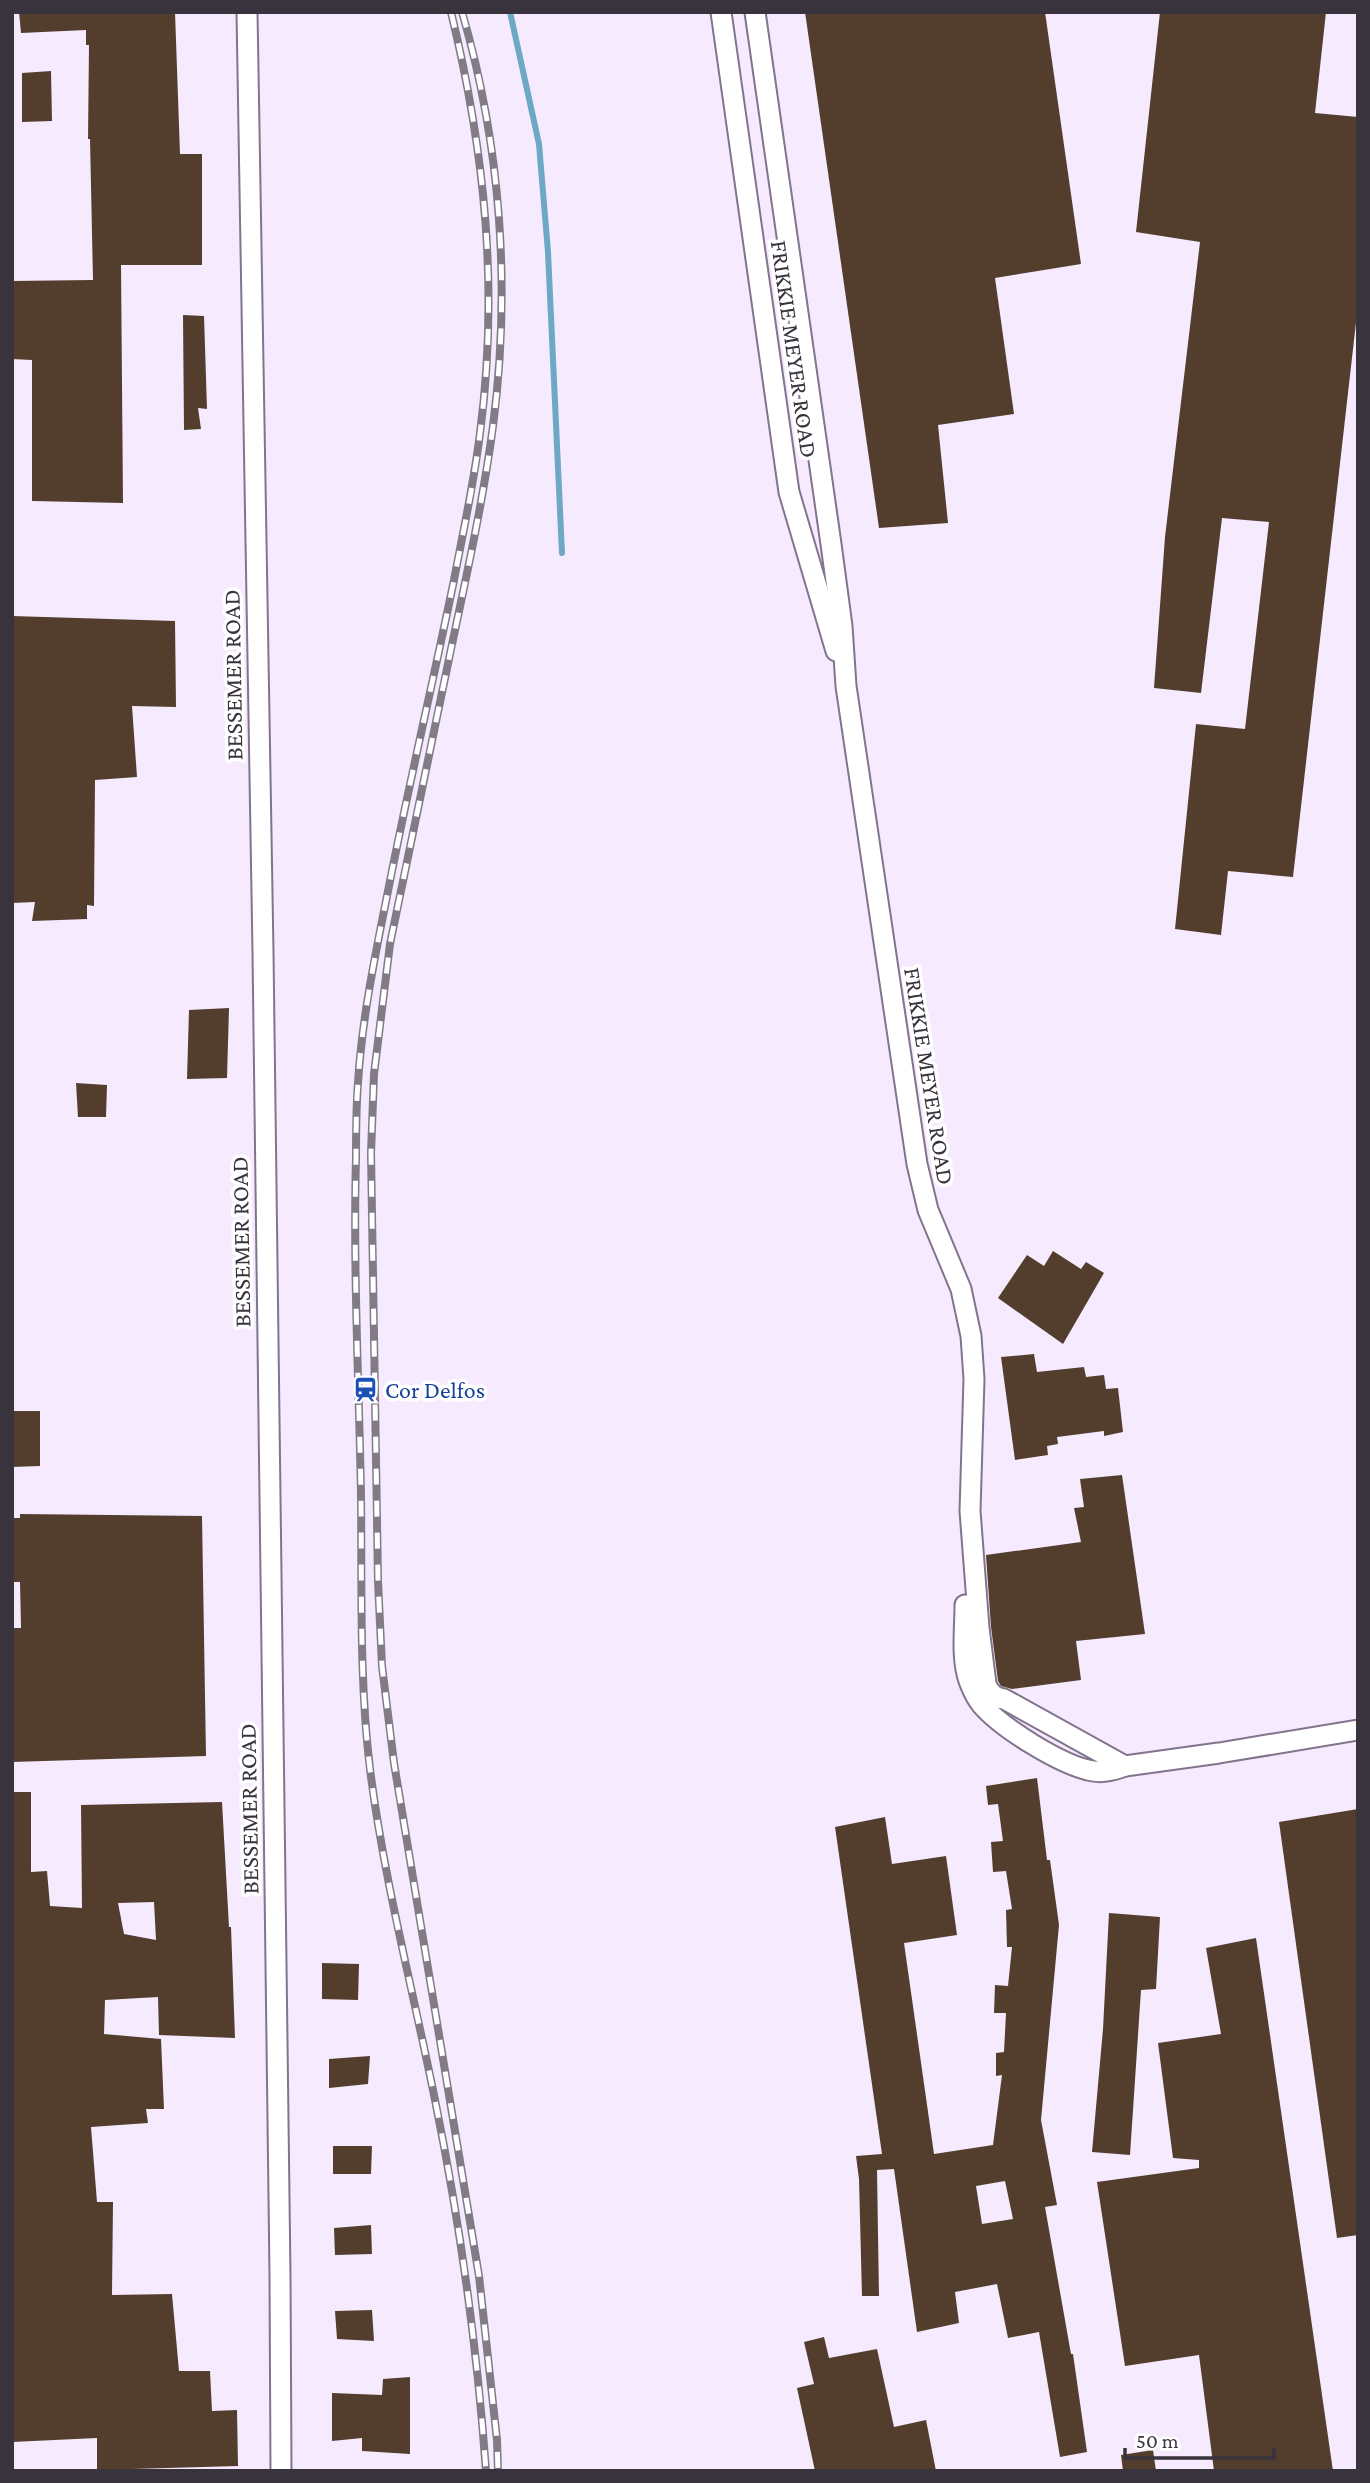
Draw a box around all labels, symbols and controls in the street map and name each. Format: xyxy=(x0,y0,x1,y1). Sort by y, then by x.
street label: FRIKKIE MEYER ROAD xyxy=(766,238,823,459)
street label: BESSEMER ROAD xyxy=(218,589,247,761)
street label: FRIKKIE MEYER ROAD xyxy=(899,965,960,1186)
street label: BESSEMER ROAD xyxy=(226,1156,255,1328)
station icon: Cor Delfos xyxy=(351,1376,379,1404)
place label: Cor Delfos xyxy=(385,1376,485,1403)
street label: BESSEMER ROAD xyxy=(234,1723,263,1895)
scale bar xyxy=(1125,2416,1274,2460)
text: 50 m xyxy=(1136,2429,1179,2453)

